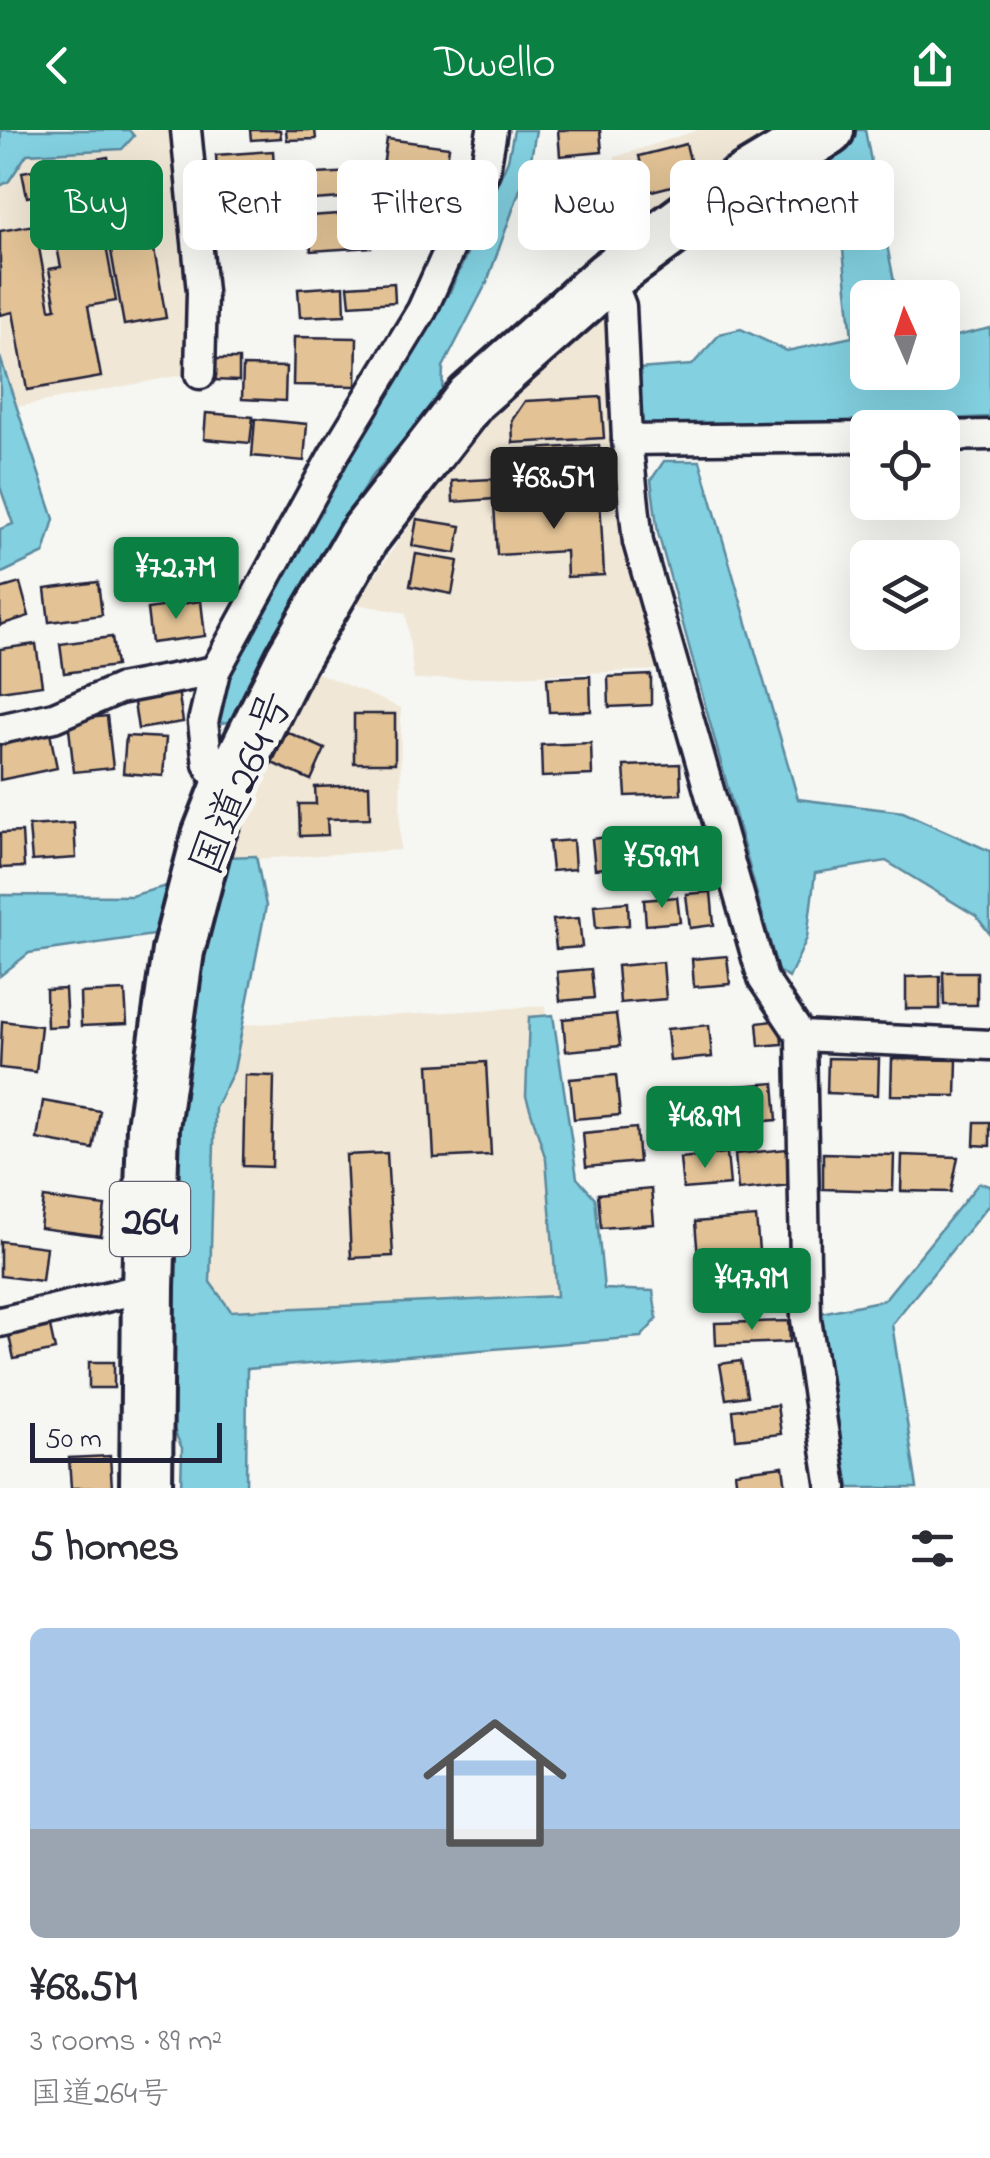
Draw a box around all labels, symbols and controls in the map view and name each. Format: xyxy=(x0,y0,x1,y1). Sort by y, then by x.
text: Dwello xyxy=(434,32,556,98)
icon: back xyxy=(30,38,85,93)
icon: share xyxy=(905,38,960,93)
chip: Buy xyxy=(30,160,163,250)
chip: Rent xyxy=(183,160,317,250)
chip: Filters xyxy=(337,160,498,250)
chip: New xyxy=(518,160,650,250)
chip: Apartment xyxy=(670,160,894,250)
north arrow xyxy=(850,280,960,390)
map controls xyxy=(850,280,960,650)
button: locate xyxy=(850,410,960,520)
pin: ¥68.5M xyxy=(473,447,635,532)
text: ¥68.5M xyxy=(513,456,595,503)
pin: ¥72.7M xyxy=(95,537,257,622)
button: layers xyxy=(850,540,960,650)
text: ¥72.7M xyxy=(136,546,216,593)
street label: 国道264号 xyxy=(175,681,312,887)
pin: ¥59.9M xyxy=(581,826,743,911)
text: ¥59.9M xyxy=(624,835,700,882)
pin: ¥48.9M xyxy=(624,1086,786,1171)
text: ¥48.9M xyxy=(668,1095,742,1142)
road number: 264 xyxy=(110,1182,190,1256)
pin: ¥47.9M xyxy=(671,1248,833,1333)
text: ¥47.9M xyxy=(715,1257,789,1304)
scale bar xyxy=(30,1418,222,1462)
text: 50 m xyxy=(45,1420,102,1461)
text: 5 homes xyxy=(30,1518,179,1579)
icon: filters xyxy=(905,1521,960,1576)
icon: home xyxy=(405,1693,585,1873)
text: ¥68.5M xyxy=(30,1958,139,2019)
text: 3 rooms · 89 m² xyxy=(30,2019,222,2066)
text: 国道264号 xyxy=(30,2072,169,2119)

